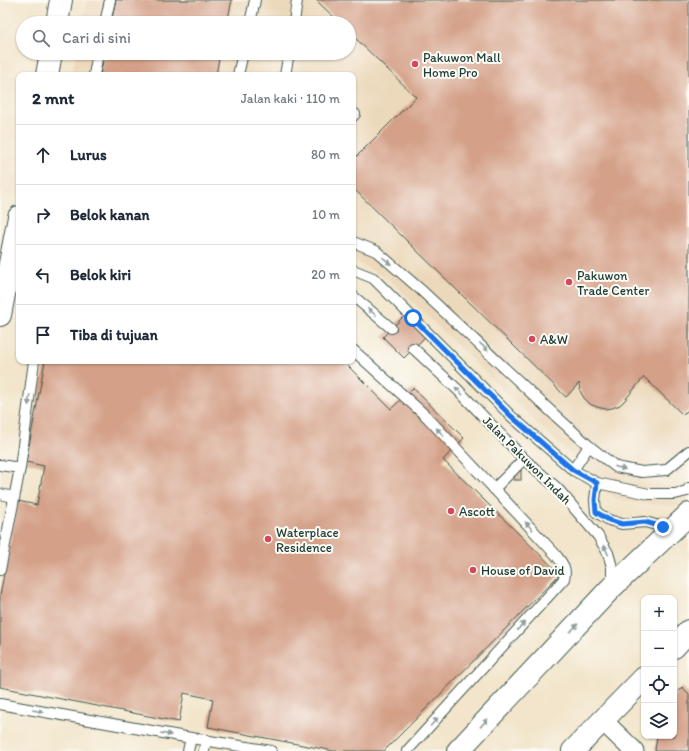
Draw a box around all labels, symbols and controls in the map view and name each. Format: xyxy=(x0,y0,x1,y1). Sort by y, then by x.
search box xyxy=(16,16,356,60)
icon: search xyxy=(30,27,52,49)
text: Cari di sini xyxy=(62,29,131,47)
place label: Pakuwon Mall Home Pro xyxy=(423,50,501,80)
marker: Pakuwon Mall Home Pro xyxy=(410,59,420,69)
text: 2 mnt xyxy=(32,88,75,108)
text: Jalan kaki · 110 m xyxy=(241,91,340,106)
icon: ahead xyxy=(32,144,54,166)
text: Lurus xyxy=(70,146,107,164)
text: 80 m xyxy=(311,147,340,162)
icon: right xyxy=(32,204,54,226)
text: Belok kanan xyxy=(70,206,150,224)
text: 10 m xyxy=(312,207,340,222)
one-way arrow xyxy=(381,256,392,265)
icon: left xyxy=(32,264,54,286)
text: Belok kiri xyxy=(70,266,131,284)
text: 20 m xyxy=(311,267,340,282)
place label: Pakuwon Trade Center xyxy=(577,268,649,298)
marker: Pakuwon Trade Center xyxy=(564,277,574,287)
one-way arrow xyxy=(367,308,377,317)
route start xyxy=(404,309,422,327)
icon: arrive xyxy=(32,324,54,346)
text: Tiba di tujuan xyxy=(70,326,158,344)
place label: A&W xyxy=(540,332,568,347)
marker: A&W xyxy=(527,334,537,344)
one-way arrow xyxy=(479,342,489,352)
one-way arrow xyxy=(454,386,464,396)
one-way arrow xyxy=(26,394,32,406)
street label: Jalan Pakuwon Indah xyxy=(480,413,575,508)
one-way arrow xyxy=(435,427,445,437)
one-way arrow xyxy=(614,465,627,471)
place label: Ascott xyxy=(459,504,495,519)
marker: Ascott xyxy=(446,506,456,516)
route end xyxy=(654,518,672,536)
one-way arrow xyxy=(524,521,534,531)
place label: Waterplace Residence xyxy=(276,525,339,555)
marker: Waterplace Residence xyxy=(263,534,273,544)
one-way arrow xyxy=(602,544,609,555)
place label: House of David xyxy=(481,563,565,578)
marker: House of David xyxy=(468,565,478,575)
map controls xyxy=(641,595,677,739)
button: + xyxy=(641,595,677,631)
one-way arrow xyxy=(516,621,526,631)
one-way arrow xyxy=(569,623,579,633)
button: − xyxy=(641,631,677,667)
button: locate xyxy=(641,667,677,703)
button: layers xyxy=(641,703,677,739)
one-way arrow xyxy=(32,708,44,714)
one-way arrow xyxy=(429,717,438,727)
one-way arrow xyxy=(480,718,489,728)
one-way arrow xyxy=(160,731,172,737)

